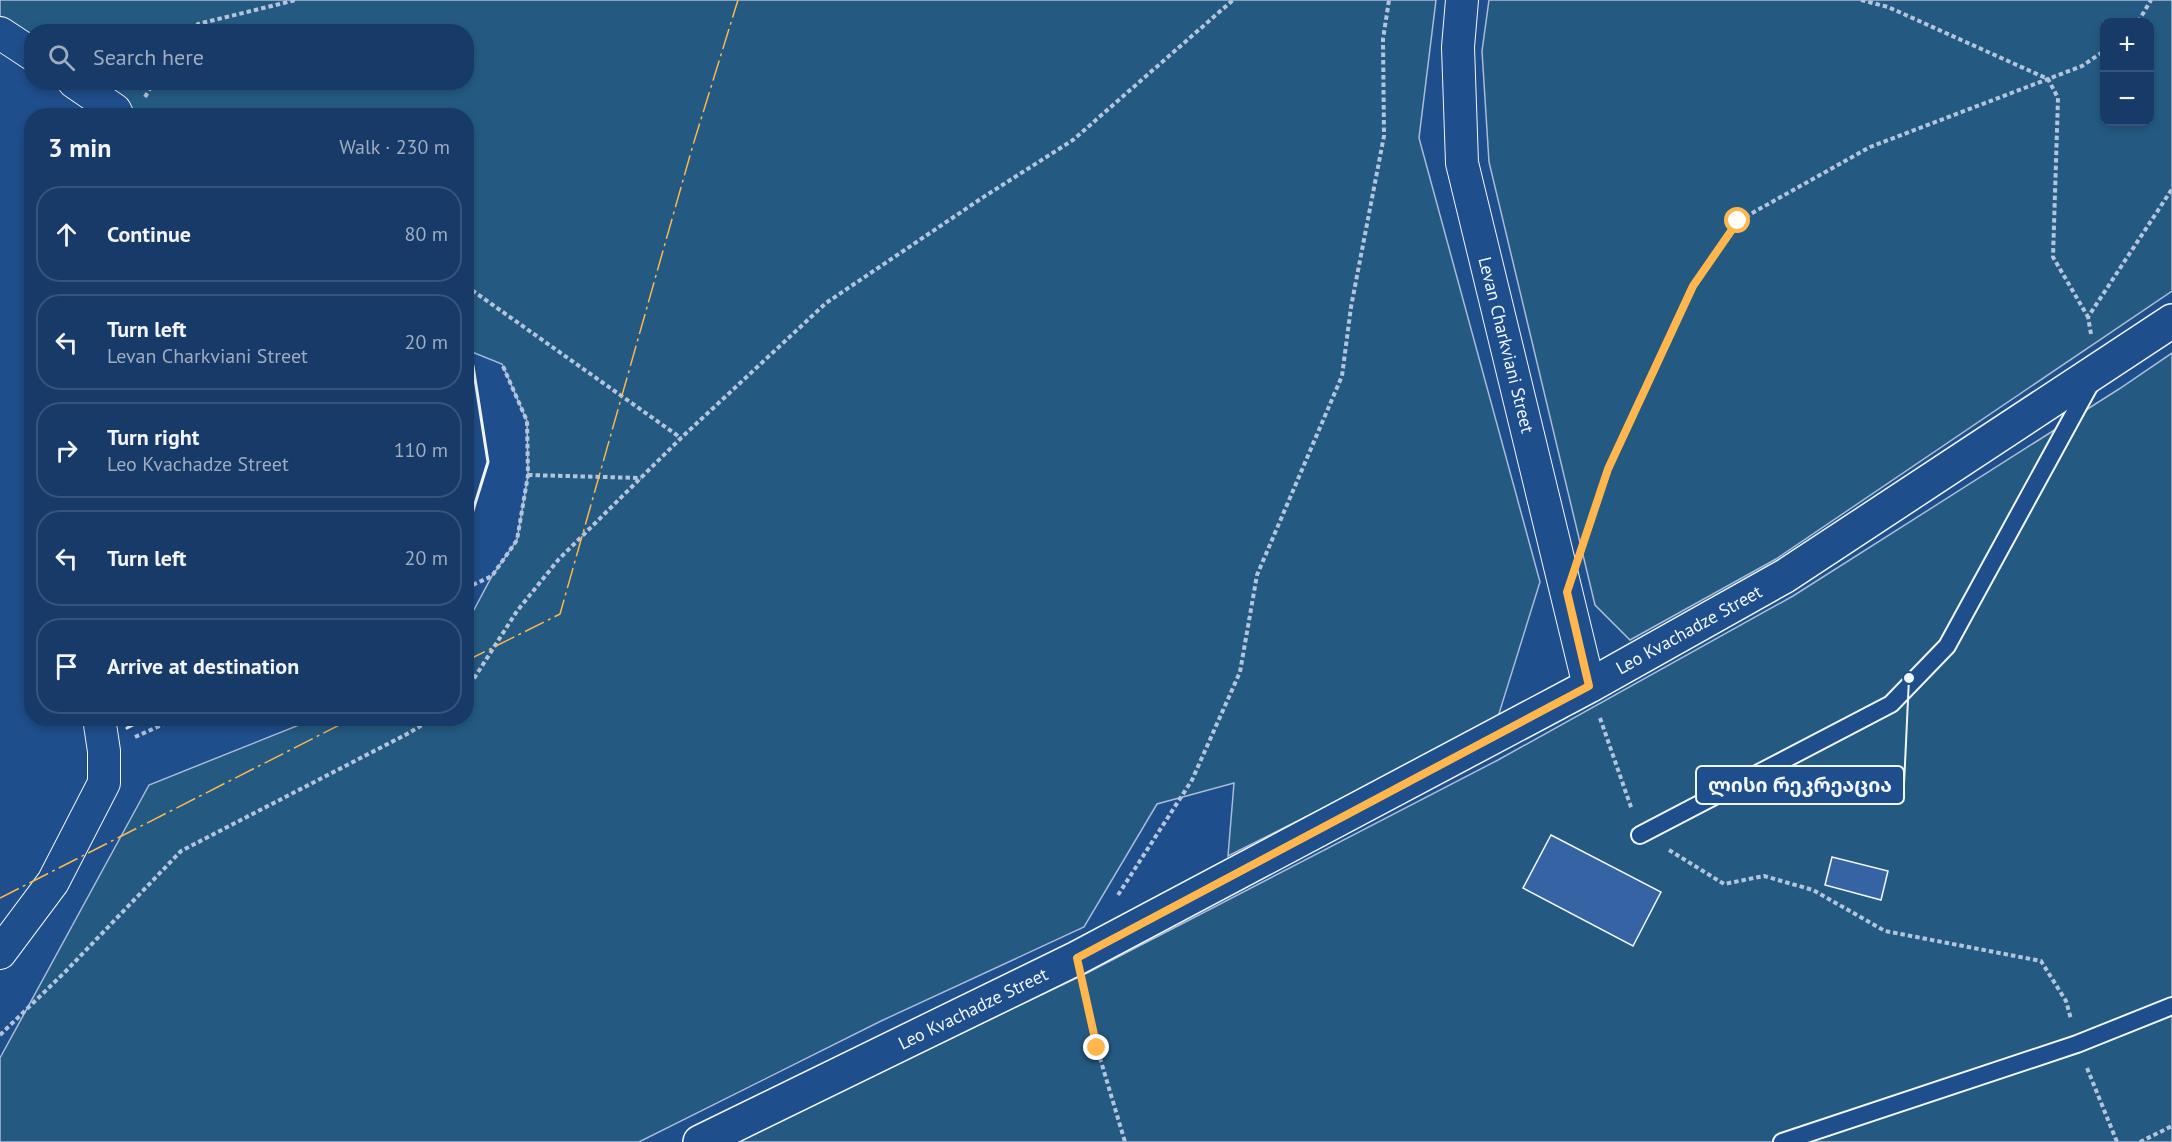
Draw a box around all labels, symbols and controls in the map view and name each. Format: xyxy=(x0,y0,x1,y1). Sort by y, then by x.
map controls xyxy=(2100,18,2154,126)
button: + xyxy=(2100,18,2154,72)
search box xyxy=(24,24,474,90)
icon: search xyxy=(45,41,78,74)
text: Search here xyxy=(93,43,204,71)
button: − xyxy=(2100,72,2154,126)
text: 3 min xyxy=(48,131,111,164)
text: Walk · 230 m xyxy=(339,134,450,160)
route start xyxy=(1724,207,1750,233)
icon: ahead xyxy=(50,218,83,251)
text: Continue xyxy=(107,220,191,248)
text: 80 m xyxy=(405,221,448,247)
street label: Levan Charkviani Street xyxy=(1473,254,1540,435)
text: Turn left xyxy=(107,315,187,343)
icon: left xyxy=(50,326,83,359)
text: 20 m xyxy=(405,329,448,355)
text: Levan Charkviani Street xyxy=(107,343,308,369)
text: Turn right xyxy=(107,423,199,451)
icon: right xyxy=(50,434,83,467)
text: 110 m xyxy=(394,437,448,463)
text: Leo Kvachadze Street xyxy=(107,451,289,477)
icon: left xyxy=(50,542,83,575)
text: Turn left xyxy=(107,544,187,572)
text: 20 m xyxy=(405,545,448,571)
street label: Leo Kvachadze Street xyxy=(1612,580,1766,679)
icon: arrive xyxy=(50,650,83,683)
text: Arrive at destination xyxy=(107,652,299,680)
callout: ლისი რეკრეაცია xyxy=(1696,766,1904,804)
text: ლისი რეკრეაცია xyxy=(1708,772,1892,798)
street label: Leo Kvachadze Street xyxy=(894,962,1051,1055)
route end xyxy=(1083,1034,1109,1060)

